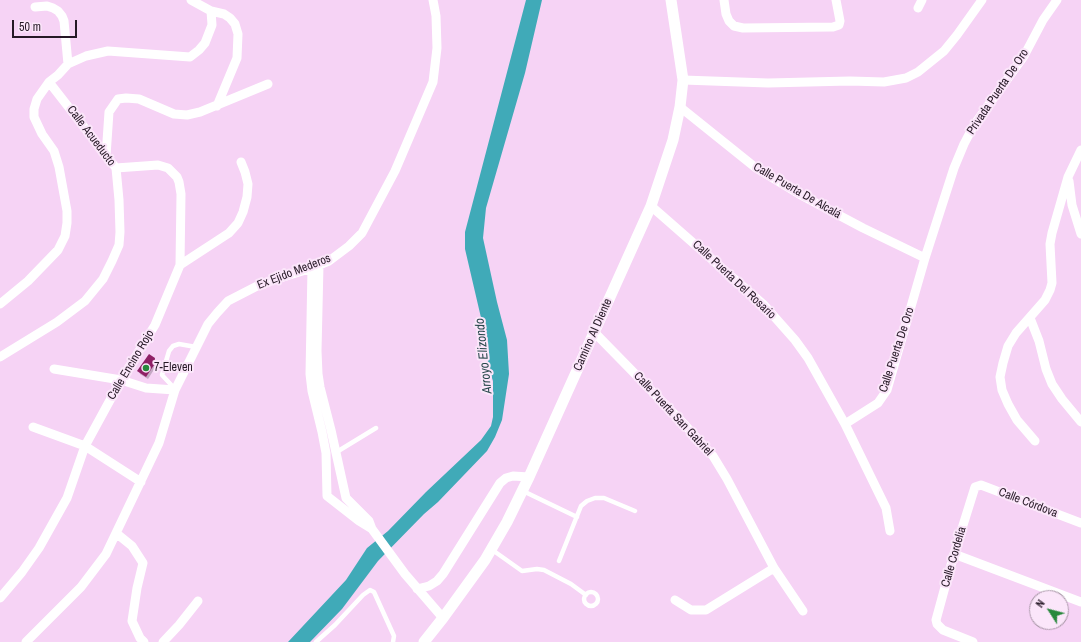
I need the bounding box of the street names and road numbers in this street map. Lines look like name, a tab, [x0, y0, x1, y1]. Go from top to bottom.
street label: Privada Puerta De Oro	[964, 46, 1032, 138]
street label: Calle Acueducto	[64, 103, 118, 169]
street label: Calle Puerta De Alcalá	[751, 160, 843, 222]
street label: Calle Puerta Del Rosario	[689, 238, 779, 322]
street label: Ex Ejido Mederos	[255, 251, 333, 293]
street label: Camino Al Diente	[571, 297, 615, 373]
street label: Calle Puerta De Oro	[876, 306, 918, 394]
street label: Calle Encino Rojo	[105, 328, 157, 402]
street label: Calle Puerta San Gabriel	[630, 369, 716, 459]
street label: Calle Córdova	[996, 485, 1060, 521]
street label: Calle Cordelia	[938, 525, 970, 589]

